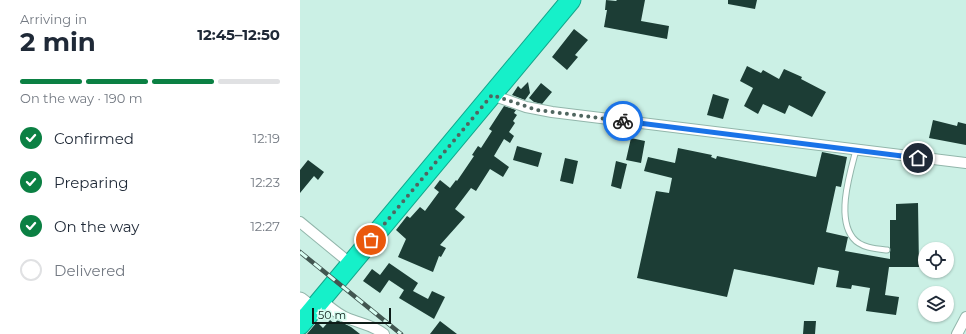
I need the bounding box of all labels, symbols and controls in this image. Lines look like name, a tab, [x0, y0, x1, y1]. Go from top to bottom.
text: Arriving in	[20, 11, 87, 27]
text: 12:45–12:50	[197, 25, 280, 44]
text: 2 min	[20, 26, 96, 58]
text: On the way · 190 m	[20, 90, 143, 106]
courier	[603, 101, 643, 141]
icon: bike	[612, 110, 634, 132]
icon: check	[20, 127, 42, 149]
text: Confirmed	[54, 129, 134, 148]
text: 12:19	[253, 130, 280, 146]
pin	[901, 141, 935, 175]
icon: home	[907, 147, 929, 169]
icon: check	[20, 171, 42, 193]
text: Preparing	[54, 173, 129, 192]
text: 12:23	[250, 174, 280, 190]
icon: check	[20, 215, 42, 237]
text: On the way	[54, 217, 139, 236]
text: 12:27	[250, 218, 280, 234]
pin	[354, 223, 388, 257]
icon: bag	[360, 229, 382, 251]
map controls	[918, 242, 954, 322]
button: locate	[918, 242, 954, 278]
text: Delivered	[54, 261, 126, 280]
button: layers	[918, 286, 954, 322]
scale bar	[312, 306, 391, 325]
text: 50 m	[318, 308, 346, 322]

